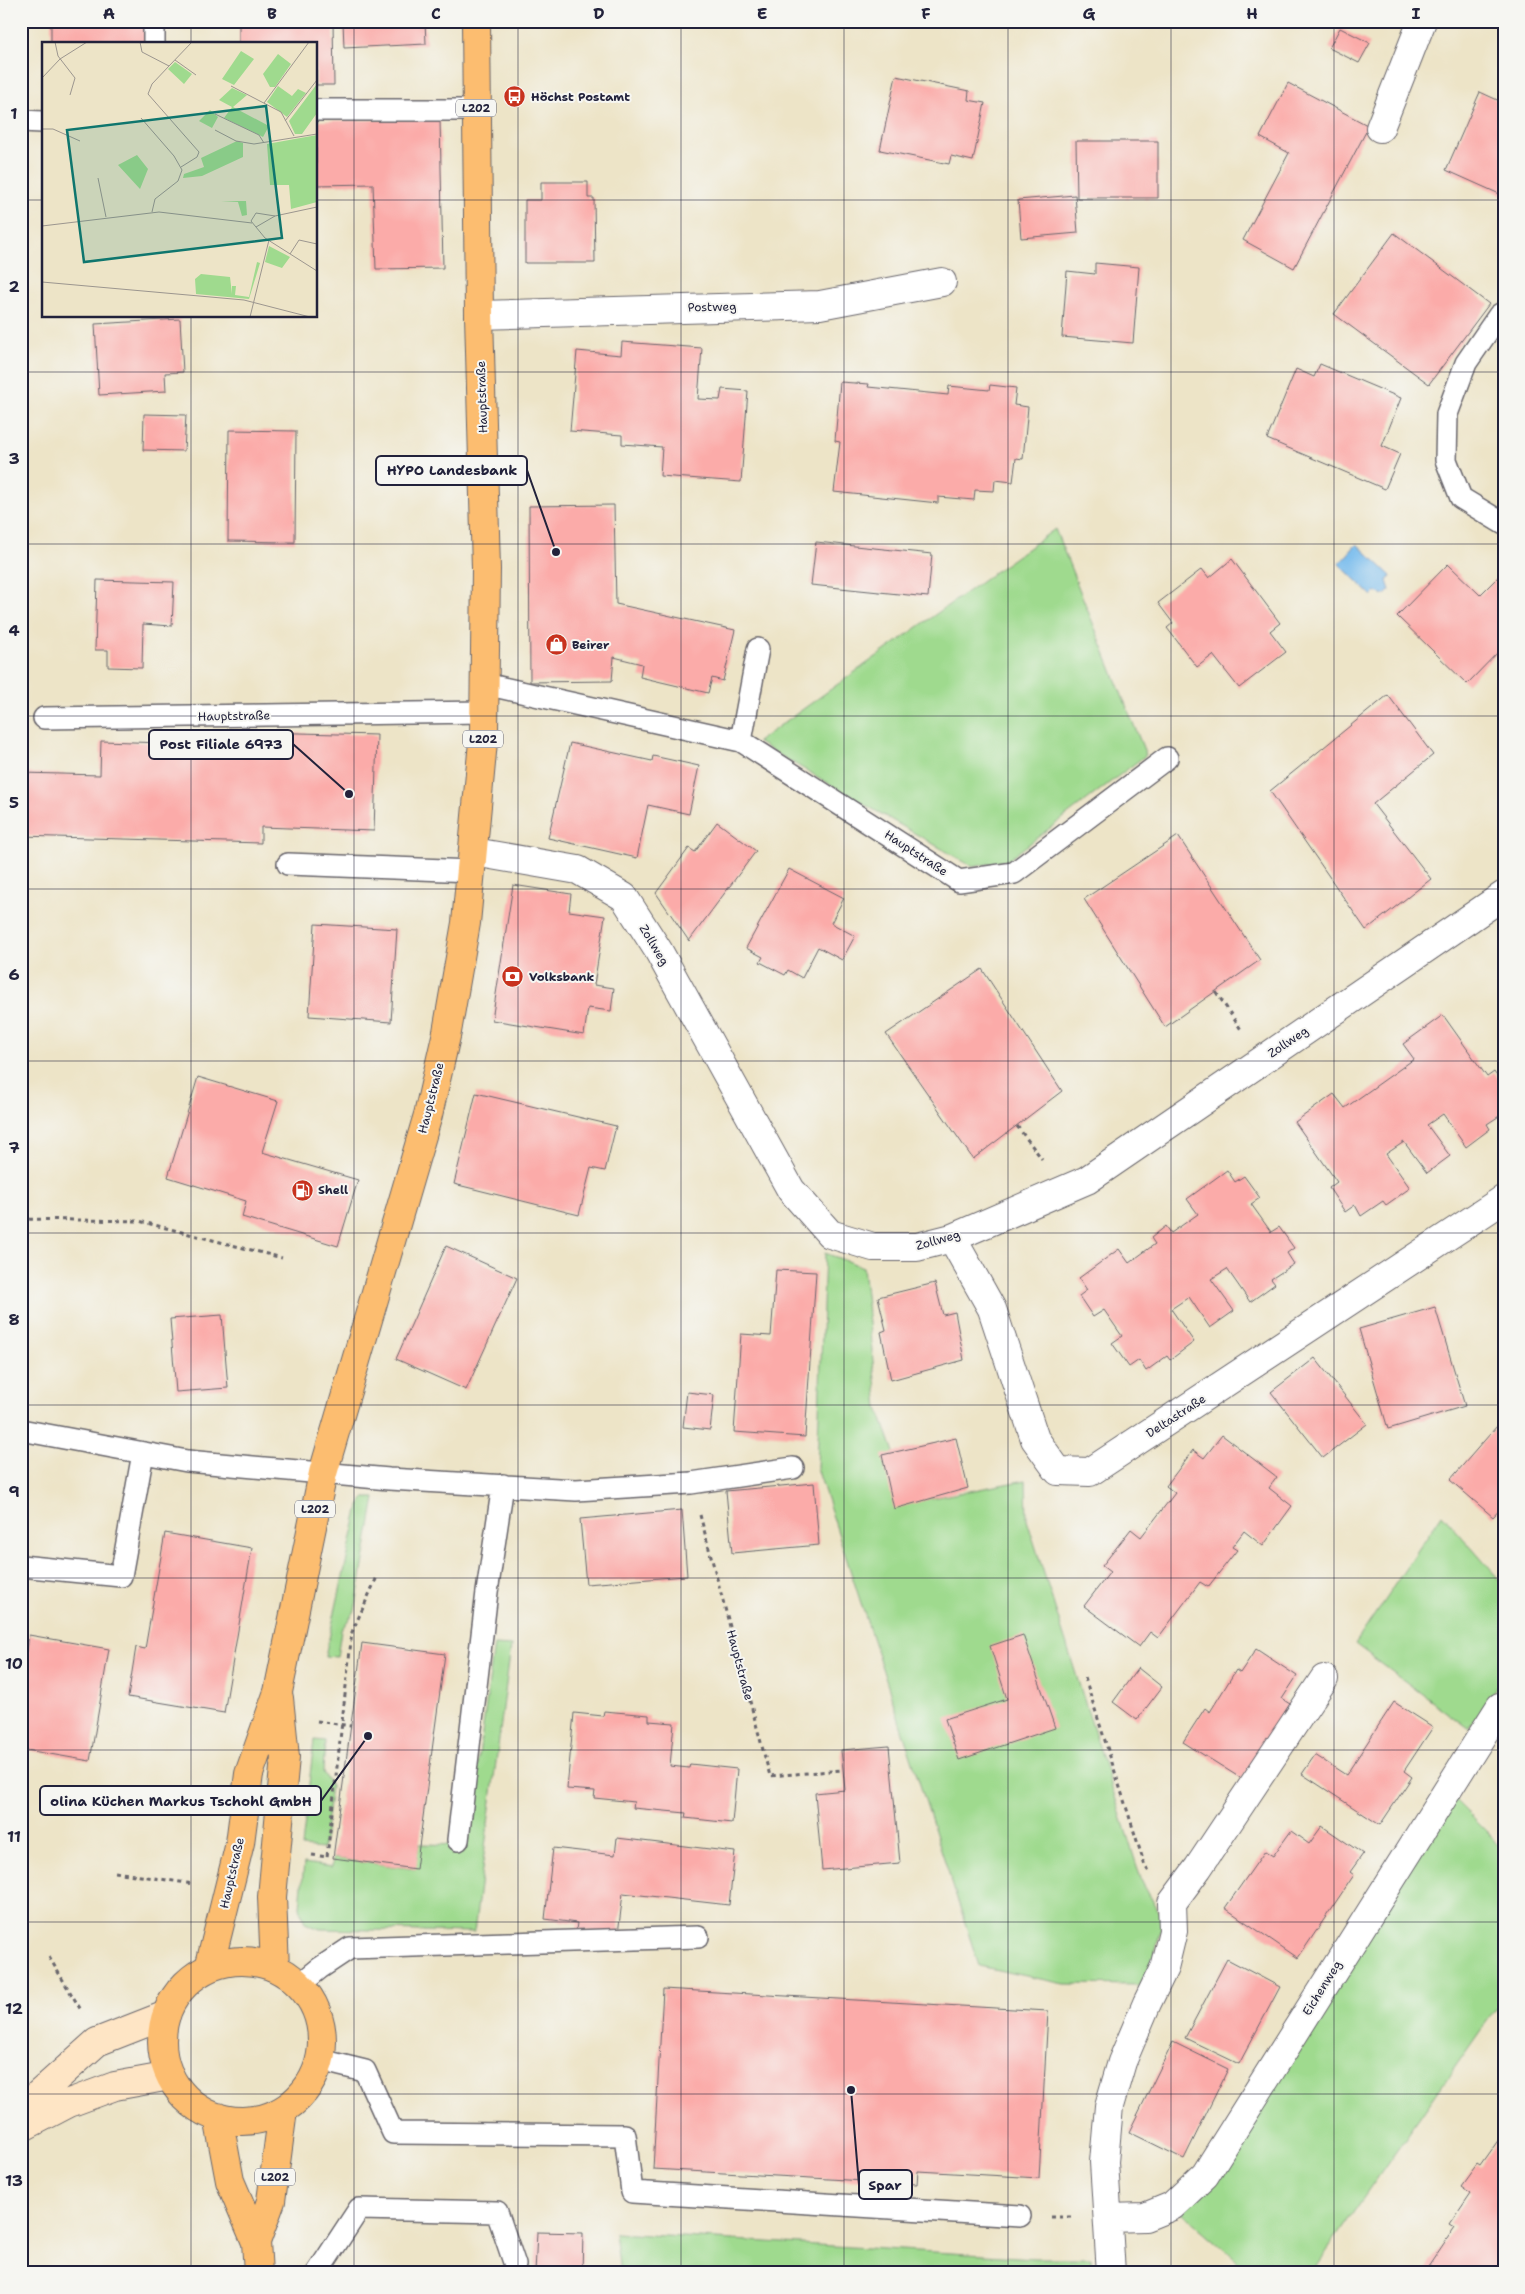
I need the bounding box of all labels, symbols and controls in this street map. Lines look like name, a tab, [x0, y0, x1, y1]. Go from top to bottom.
text: A	[103, 3, 115, 24]
text: B	[267, 3, 277, 24]
text: C	[431, 3, 441, 24]
text: D	[593, 3, 605, 24]
text: E	[757, 3, 767, 24]
text: F	[921, 3, 931, 24]
text: G	[1083, 3, 1096, 24]
text: H	[1246, 3, 1258, 24]
text: I	[1412, 3, 1421, 24]
inset map	[42, 42, 318, 318]
bus stop icon: Höchst Postamt	[503, 85, 527, 109]
place label: Höchst Postamt	[531, 89, 630, 105]
road number: L202	[456, 100, 496, 116]
text: 1	[10, 103, 18, 124]
text: 2	[8, 276, 20, 297]
street label: Postweg	[687, 299, 737, 315]
street label: Hauptstraße	[473, 360, 491, 434]
text: 3	[8, 448, 20, 469]
callout: HYPO Landesbank	[376, 456, 527, 485]
text: HYPO Landesbank	[387, 461, 517, 479]
text: 4	[8, 620, 20, 641]
shop icon: Beirer	[544, 633, 568, 657]
place label: Beirer	[572, 637, 610, 653]
street label: Hauptstraße	[198, 707, 271, 725]
callout: Post Filiale 6973	[149, 730, 293, 759]
road number: L202	[463, 731, 503, 748]
text: Post Filiale 6973	[159, 735, 283, 753]
text: 5	[9, 792, 19, 813]
street label: Hauptstraße	[881, 827, 951, 880]
street label: Zollweg	[635, 921, 673, 969]
text: 6	[8, 964, 20, 985]
bank icon: Volksbank	[501, 965, 525, 989]
place label: Volksbank	[529, 969, 594, 985]
street label: Zollweg	[1265, 1023, 1311, 1061]
street label: Hauptstraße	[414, 1061, 448, 1135]
text: 7	[8, 1137, 20, 1158]
fuel station icon: Shell	[290, 1178, 314, 1202]
place label: Shell	[318, 1182, 348, 1198]
street label: Zollweg	[914, 1226, 962, 1254]
text: 8	[8, 1309, 20, 1330]
street label: Deltastraße	[1143, 1391, 1209, 1441]
text: 9	[8, 1481, 20, 1502]
road number: L202	[295, 1500, 335, 1518]
street label: Hauptstraße	[723, 1628, 757, 1702]
text: 10	[5, 1653, 23, 1674]
callout: olina Küchen Markus Tschohl GmbH	[40, 1786, 321, 1815]
text: olina Küchen Markus Tschohl GmbH	[50, 1792, 312, 1810]
text: 11	[7, 1826, 21, 1847]
street label: Hauptstraße	[216, 1836, 248, 1910]
street label: Eichenweg	[1299, 1957, 1345, 2019]
text: 12	[5, 1998, 23, 2019]
road number: L202	[255, 2168, 295, 2186]
text: 13	[5, 2170, 23, 2191]
callout: Spar	[859, 2170, 912, 2199]
text: Spar	[868, 2176, 902, 2194]

